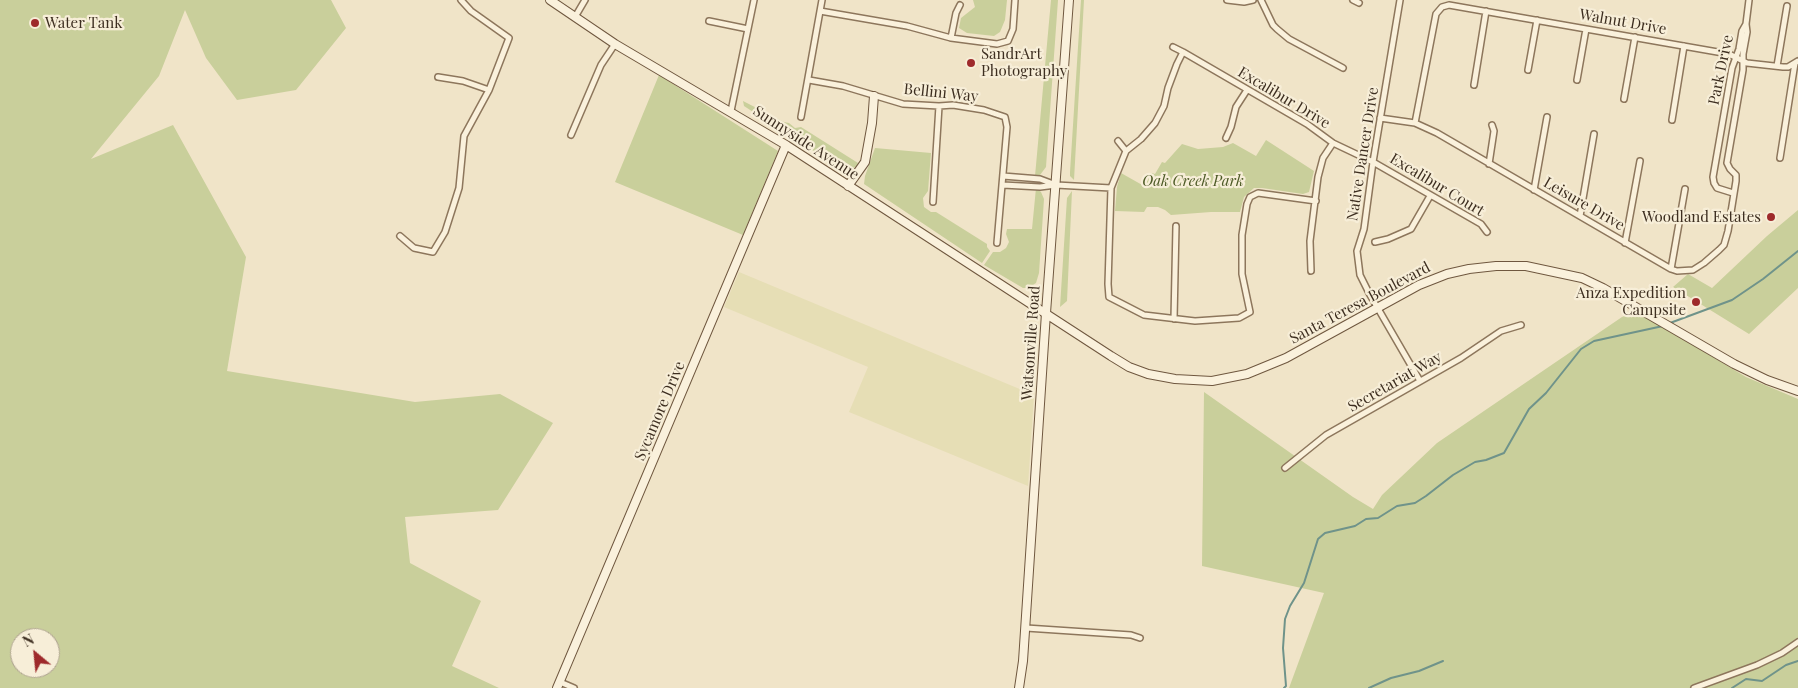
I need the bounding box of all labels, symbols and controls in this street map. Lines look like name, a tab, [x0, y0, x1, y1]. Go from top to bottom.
street label: Walnut Drive	[1578, 5, 1668, 39]
place label: Water Tank	[45, 14, 122, 32]
marker: Water Tank	[29, 17, 41, 29]
street label: Park Drive	[1705, 33, 1737, 107]
place label: SandrArt Photography	[981, 45, 1067, 80]
marker: SandrArt Photography	[965, 57, 977, 69]
street label: Excalibur Drive	[1235, 63, 1333, 133]
street label: Bellini Way	[903, 80, 979, 106]
street label: Native Dancer Drive	[1344, 86, 1382, 222]
street label: Sunnyside Avenue	[750, 102, 862, 184]
street label: Excalibur Court	[1387, 150, 1487, 220]
park label: Oak Creek Park	[1142, 172, 1244, 190]
street label: Leisure Drive	[1540, 174, 1628, 234]
place label: Woodland Estates	[1642, 208, 1761, 226]
marker: Woodland Estates	[1765, 211, 1777, 223]
street label: Santa Teresa Boulevard	[1286, 258, 1434, 348]
place label: Anza Expedition Campsite	[1576, 284, 1686, 319]
street label: Watsonville Road	[1018, 285, 1044, 401]
marker: Anza Expedition Campsite	[1690, 296, 1702, 308]
street label: Secretariat Way	[1345, 348, 1445, 416]
street label: Sycamore Drive	[631, 359, 689, 463]
north arrow	[10, 628, 60, 678]
text: N	[19, 629, 37, 651]

